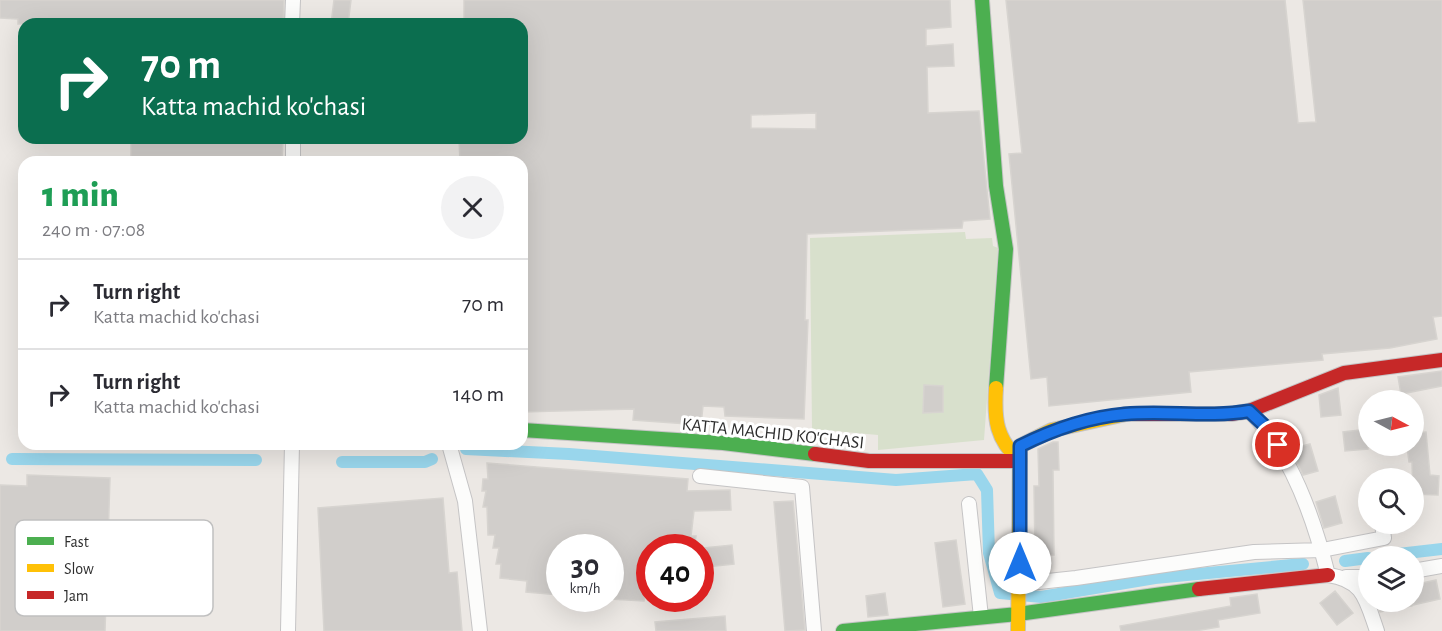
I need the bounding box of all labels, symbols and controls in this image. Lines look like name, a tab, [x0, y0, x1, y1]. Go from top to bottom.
icon: right	[42, 42, 120, 120]
text: 70 m	[141, 44, 221, 86]
text: Katta machid ko'chasi	[141, 93, 366, 120]
button: close	[441, 176, 504, 239]
text: 1 min	[42, 177, 119, 213]
text: 240 m · 07:08	[42, 220, 145, 240]
text: Turn right	[93, 281, 180, 303]
icon: right	[42, 288, 75, 321]
text: 70 m	[462, 293, 504, 315]
text: Katta machid ko'chasi	[93, 307, 260, 327]
text: Turn right	[93, 371, 180, 393]
icon: right	[42, 378, 75, 411]
text: 140 m	[453, 383, 504, 405]
north arrow	[1358, 390, 1424, 456]
map controls	[1358, 390, 1424, 612]
text: Katta machid ko'chasi	[93, 397, 260, 417]
street label: KATTA MACHID KO'CHASI	[681, 415, 865, 453]
pin	[1252, 419, 1303, 470]
icon: arrive	[1261, 428, 1294, 461]
button: search	[1358, 468, 1424, 534]
legend	[15, 520, 213, 616]
position arrow	[988, 531, 1052, 595]
text: Fast	[64, 534, 89, 550]
speed limit sign: 40	[636, 534, 714, 612]
button: layers	[1358, 546, 1424, 612]
text: 30	[571, 551, 599, 581]
text: Slow	[64, 561, 94, 577]
text: km/h	[570, 581, 600, 596]
text: Jam	[64, 588, 89, 604]

